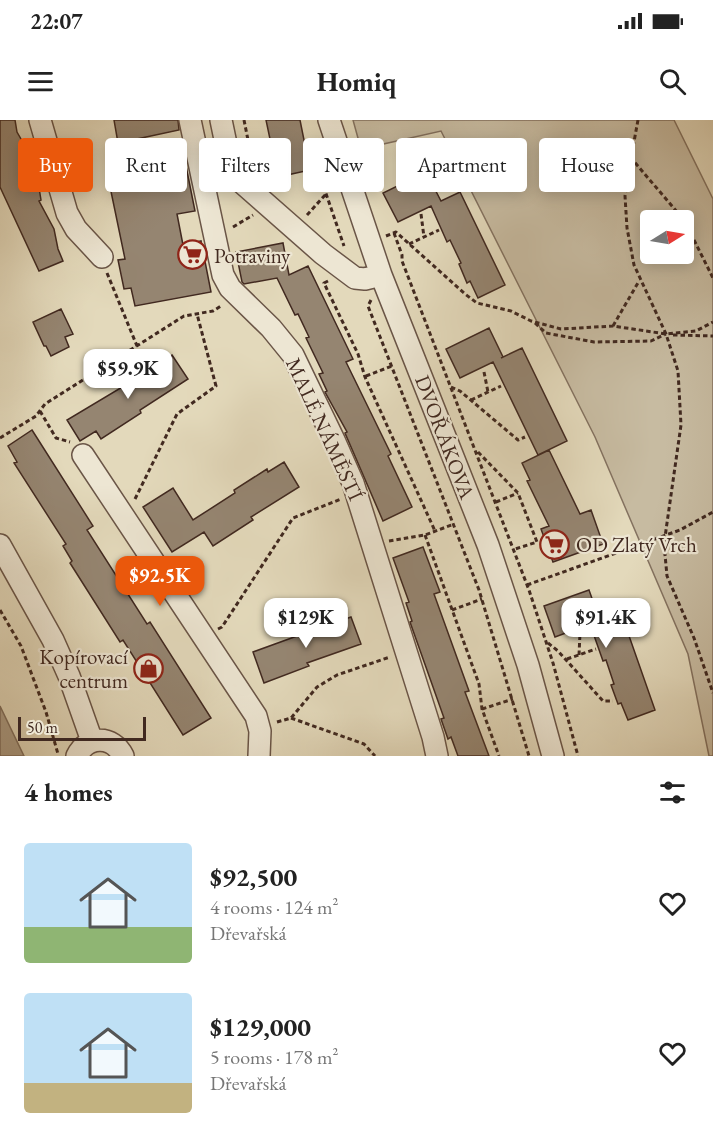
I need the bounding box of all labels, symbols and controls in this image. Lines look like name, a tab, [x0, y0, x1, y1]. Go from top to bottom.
text: 22:07	[30, 7, 83, 36]
text: Homiq	[317, 64, 396, 99]
icon: menu	[24, 65, 57, 98]
icon: search	[656, 65, 689, 98]
chip: Buy	[18, 138, 93, 192]
chip: Rent	[105, 138, 187, 192]
chip: Filters	[199, 138, 291, 192]
chip: New	[303, 138, 384, 192]
chip: Apartment	[396, 138, 527, 192]
chip: House	[539, 138, 635, 192]
north arrow	[640, 210, 694, 264]
map controls	[640, 210, 694, 264]
supermarket icon: Potraviny	[177, 239, 209, 271]
place label: Potraviny	[214, 242, 291, 269]
pin: $59.9K	[79, 349, 177, 400]
street label: MALÉ NÁMĚSTÍ	[280, 353, 370, 505]
text: $59.9K	[97, 355, 159, 381]
street label: DVOŘÁKOVA	[409, 371, 481, 503]
supermarket icon: OD Zlatý Vrch	[539, 528, 571, 560]
place label: OD Zlatý Vrch	[576, 531, 697, 558]
pin: $92.5K	[111, 556, 209, 607]
text: $92.5K	[129, 562, 191, 588]
pin: $129K	[264, 598, 348, 649]
pin: $91.4K	[557, 598, 655, 649]
text: $129K	[278, 604, 334, 630]
text: $91.4K	[575, 604, 637, 630]
place label: Kopírovací centrum	[39, 643, 129, 694]
shop icon: Kopírovací centrum	[133, 652, 165, 684]
scale bar	[18, 714, 146, 742]
text: 50 m	[27, 717, 58, 738]
text: 4 homes	[24, 775, 113, 809]
icon: filters	[656, 776, 689, 809]
text: $92,500	[210, 860, 297, 894]
icon: home	[72, 867, 144, 939]
icon: heart	[656, 887, 689, 920]
text: 4 rooms · 124 m²	[210, 894, 338, 920]
text: Dřevařská	[210, 920, 287, 946]
text: $129,000	[210, 1010, 311, 1044]
icon: home	[72, 1017, 144, 1089]
icon: heart	[656, 1037, 689, 1070]
text: 5 rooms · 178 m²	[210, 1044, 338, 1070]
text: Dřevařská	[210, 1070, 287, 1096]

